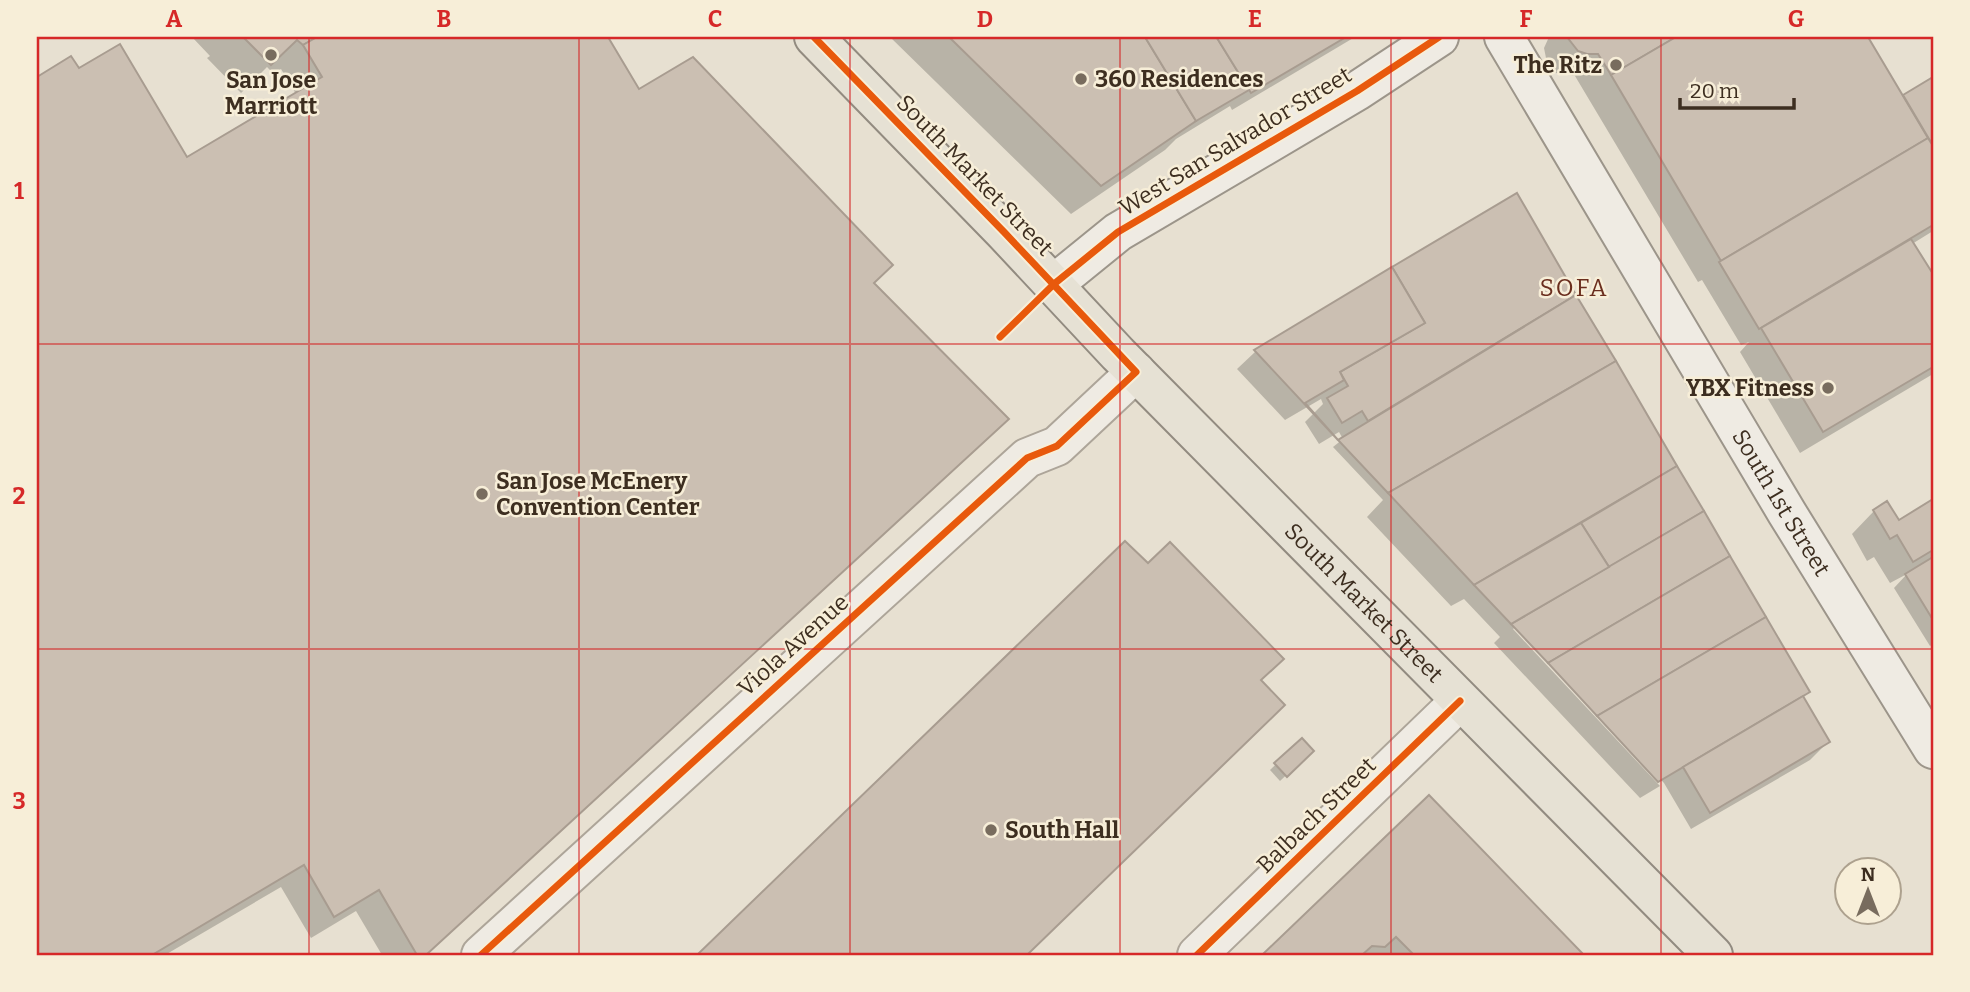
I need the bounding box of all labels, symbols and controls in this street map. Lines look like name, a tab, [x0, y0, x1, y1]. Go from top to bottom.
text: A	[166, 5, 183, 33]
text: B	[437, 5, 451, 33]
text: C	[708, 5, 722, 33]
text: D	[977, 5, 993, 33]
text: E	[1248, 5, 1262, 33]
text: F	[1520, 5, 1533, 33]
text: G	[1788, 5, 1805, 33]
marker: San Jose Marriott	[263, 47, 279, 63]
place label: The Ritz	[1514, 51, 1602, 79]
marker: The Ritz	[1608, 57, 1624, 73]
street label: West San Salvador Street	[1114, 60, 1356, 222]
place label: 360 Residences	[1095, 65, 1264, 93]
place label: San Jose Marriott	[225, 66, 317, 120]
scale bar	[1680, 66, 1793, 110]
marker: 360 Residences	[1073, 71, 1089, 87]
text: 20 m	[1690, 78, 1739, 104]
street label: South Market Street	[891, 89, 1059, 261]
text: 1	[14, 177, 24, 205]
district label: SOFA	[1539, 274, 1609, 302]
place label: YBX Fitness	[1686, 374, 1814, 402]
marker: YBX Fitness	[1820, 380, 1836, 396]
street label: South 1st Street	[1726, 424, 1836, 581]
place label: San Jose McEnery Convention Center	[496, 467, 700, 521]
text: 2	[13, 482, 26, 510]
marker: San Jose McEnery Convention Center	[474, 486, 490, 502]
street label: South Market Street	[1279, 517, 1449, 688]
street label: Viola Avenue	[732, 588, 854, 702]
street label: Balbach Street	[1251, 751, 1381, 879]
text: 3	[12, 787, 26, 815]
place label: South Hall	[1005, 816, 1119, 844]
marker: South Hall	[983, 822, 999, 838]
north arrow	[1834, 856, 1904, 926]
text: N	[1861, 863, 1876, 886]

